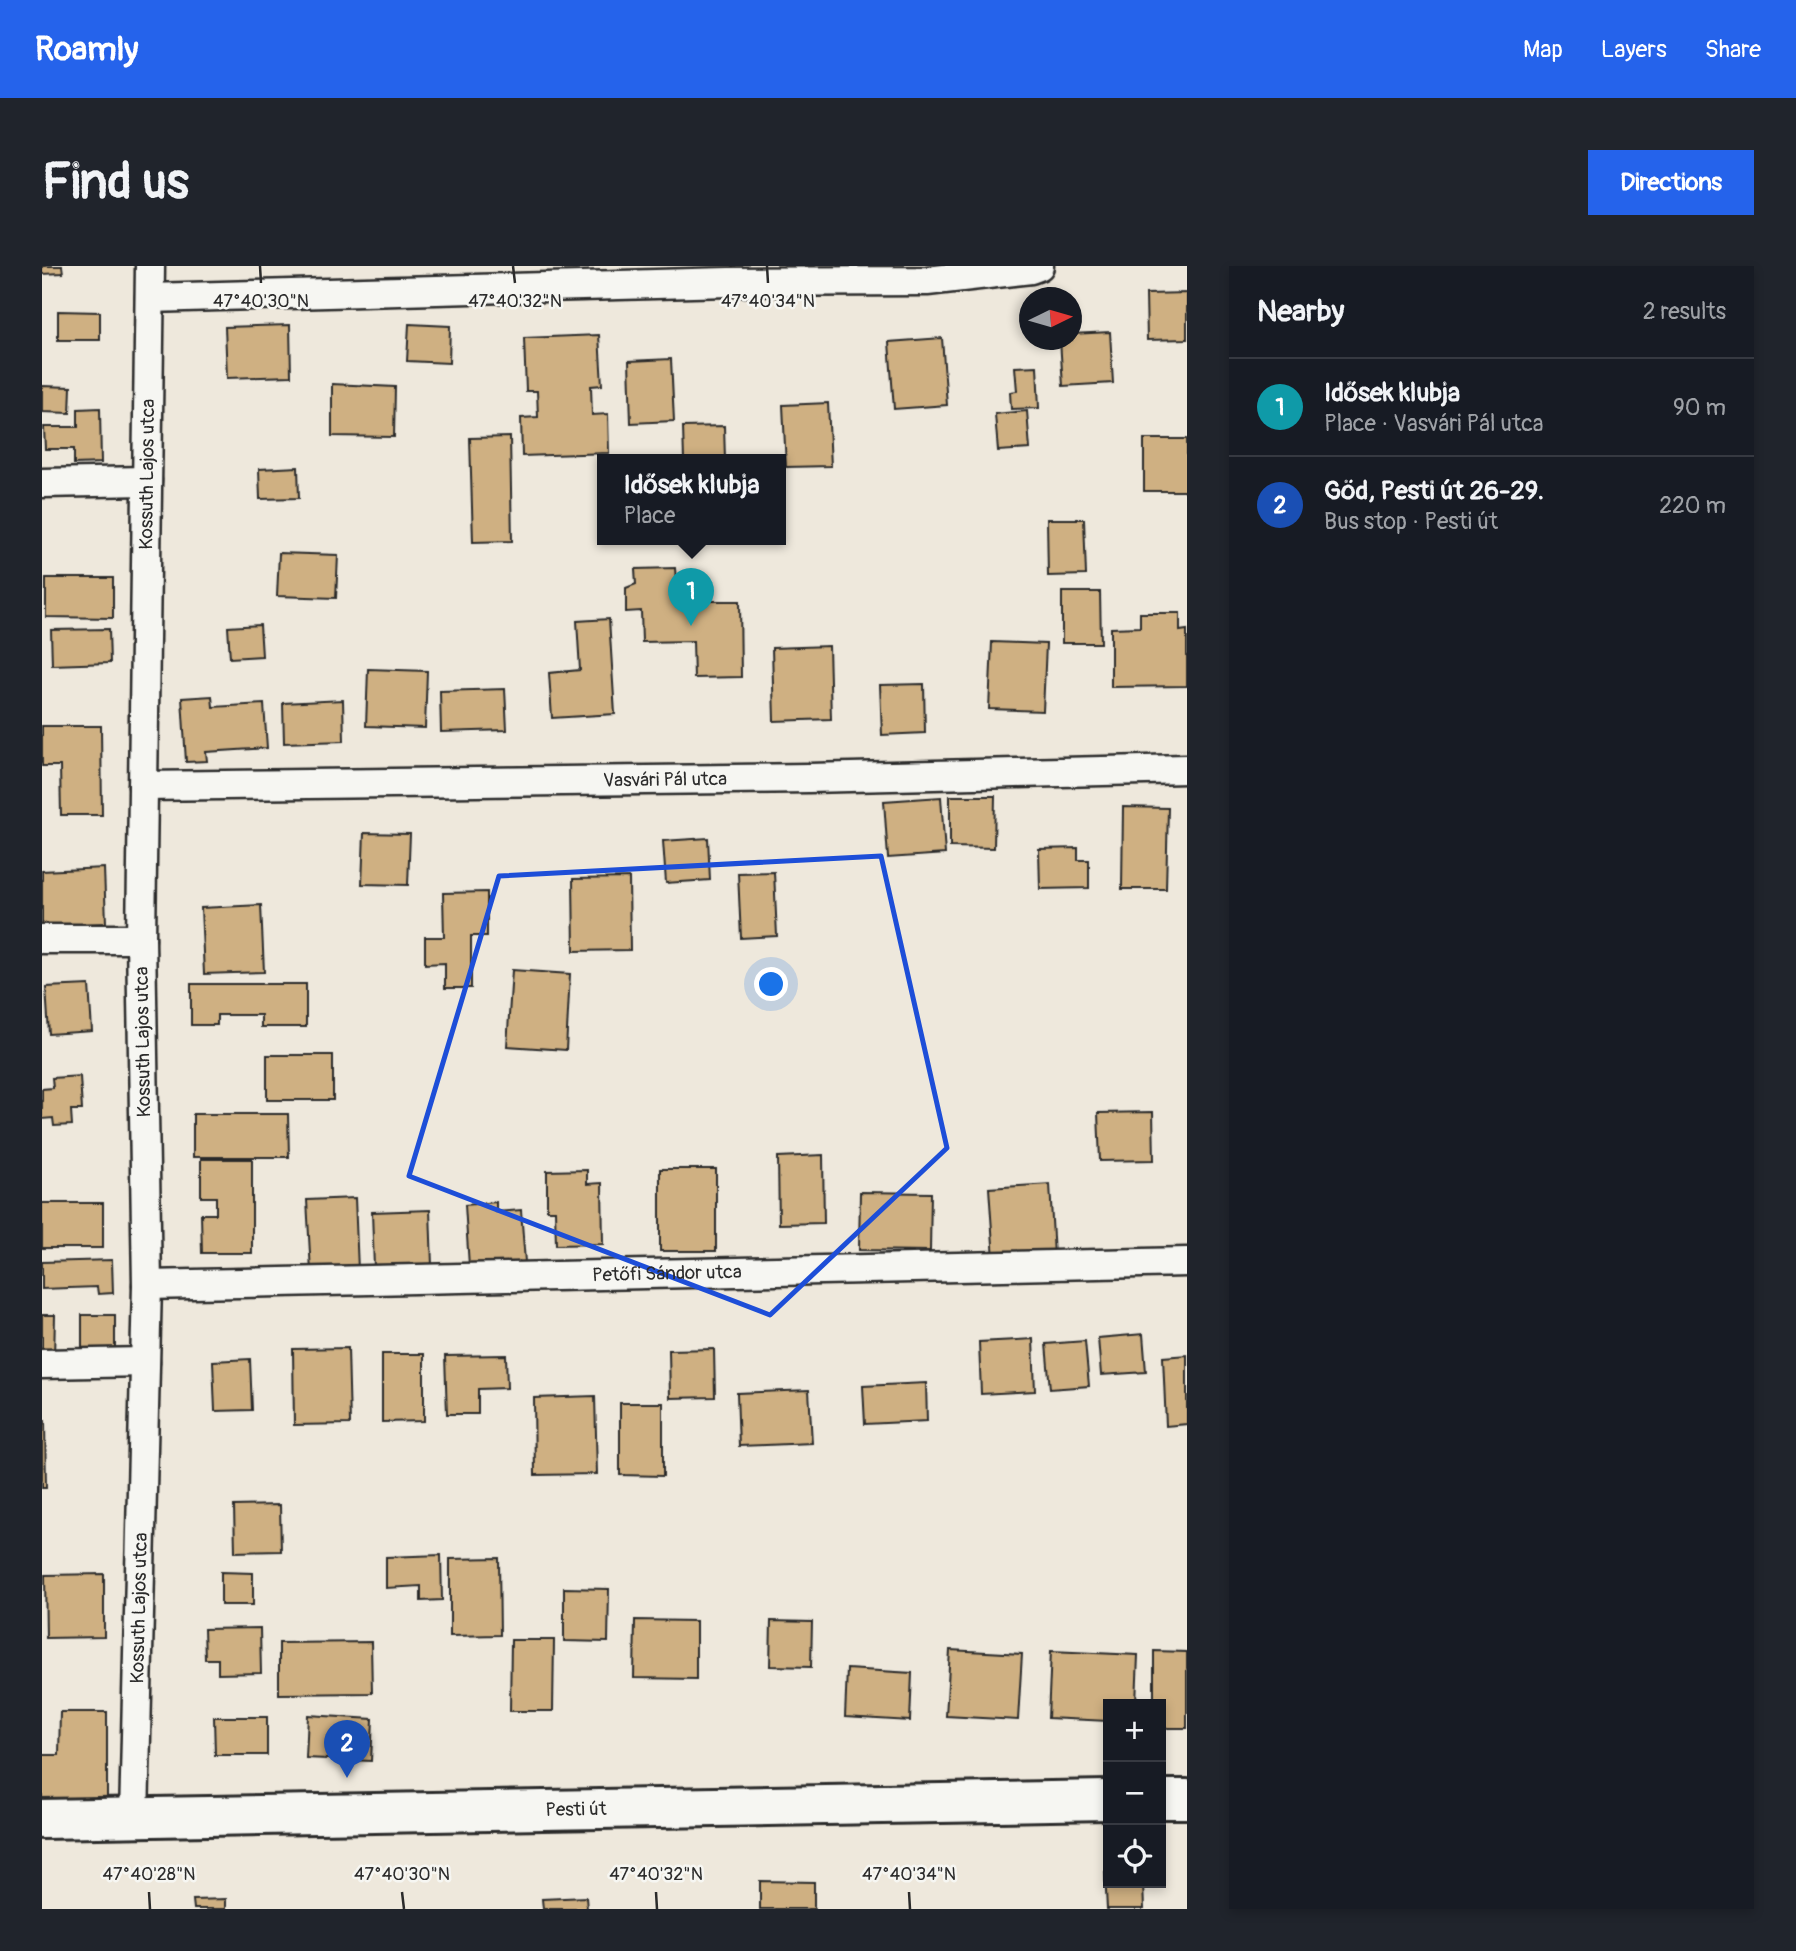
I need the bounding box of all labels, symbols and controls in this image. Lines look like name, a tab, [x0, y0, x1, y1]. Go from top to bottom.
text: Roamly	[35, 29, 138, 70]
text: Map	[1523, 35, 1563, 64]
text: Layers	[1601, 35, 1667, 64]
text: Share	[1705, 35, 1761, 64]
button: Directions	[1588, 150, 1754, 215]
text: Find us	[42, 152, 189, 213]
north arrow	[1019, 287, 1082, 350]
text: 47°40'30"N	[213, 290, 309, 313]
text: 47°40'32"N	[468, 290, 562, 313]
text: 47°40'34"N	[721, 290, 815, 313]
text: Nearby	[1257, 293, 1344, 330]
text: 2 results	[1643, 297, 1726, 326]
text: Idősek klubja	[1324, 377, 1460, 409]
text: 1	[1276, 393, 1285, 422]
text: 90 m	[1673, 393, 1726, 422]
street label: Kossuth Lajos utca	[134, 398, 160, 550]
text: Place · Vasvári Pál utca	[1324, 409, 1544, 438]
popup	[597, 454, 786, 545]
text: Idősek klubja	[623, 469, 760, 501]
text: Göd, Pesti út 26-29.	[1324, 475, 1544, 507]
text: 2	[1274, 491, 1286, 520]
text: 220 m	[1659, 491, 1726, 520]
text: Place	[623, 501, 675, 530]
text: Bus stop · Pesti út	[1324, 507, 1498, 536]
pin: 1	[668, 568, 714, 626]
street label: Vasvári Pál utca	[603, 767, 727, 792]
street label: Kossuth Lajos utca	[130, 966, 156, 1118]
your location	[754, 967, 788, 1001]
street label: Petőfi Sándor utca	[592, 1260, 742, 1287]
street label: Kossuth Lajos utca	[125, 1532, 153, 1684]
map controls	[1103, 1699, 1166, 1888]
button: +	[1103, 1699, 1166, 1762]
pin: 2	[324, 1720, 370, 1778]
button: −	[1103, 1762, 1166, 1825]
street label: Pesti út	[545, 1797, 607, 1822]
button: locate	[1103, 1825, 1166, 1888]
text: 47°40'28"N	[103, 1863, 195, 1886]
text: 47°40'30"N	[354, 1863, 450, 1886]
text: 47°40'32"N	[609, 1863, 703, 1886]
text: 47°40'34"N	[862, 1863, 956, 1886]

